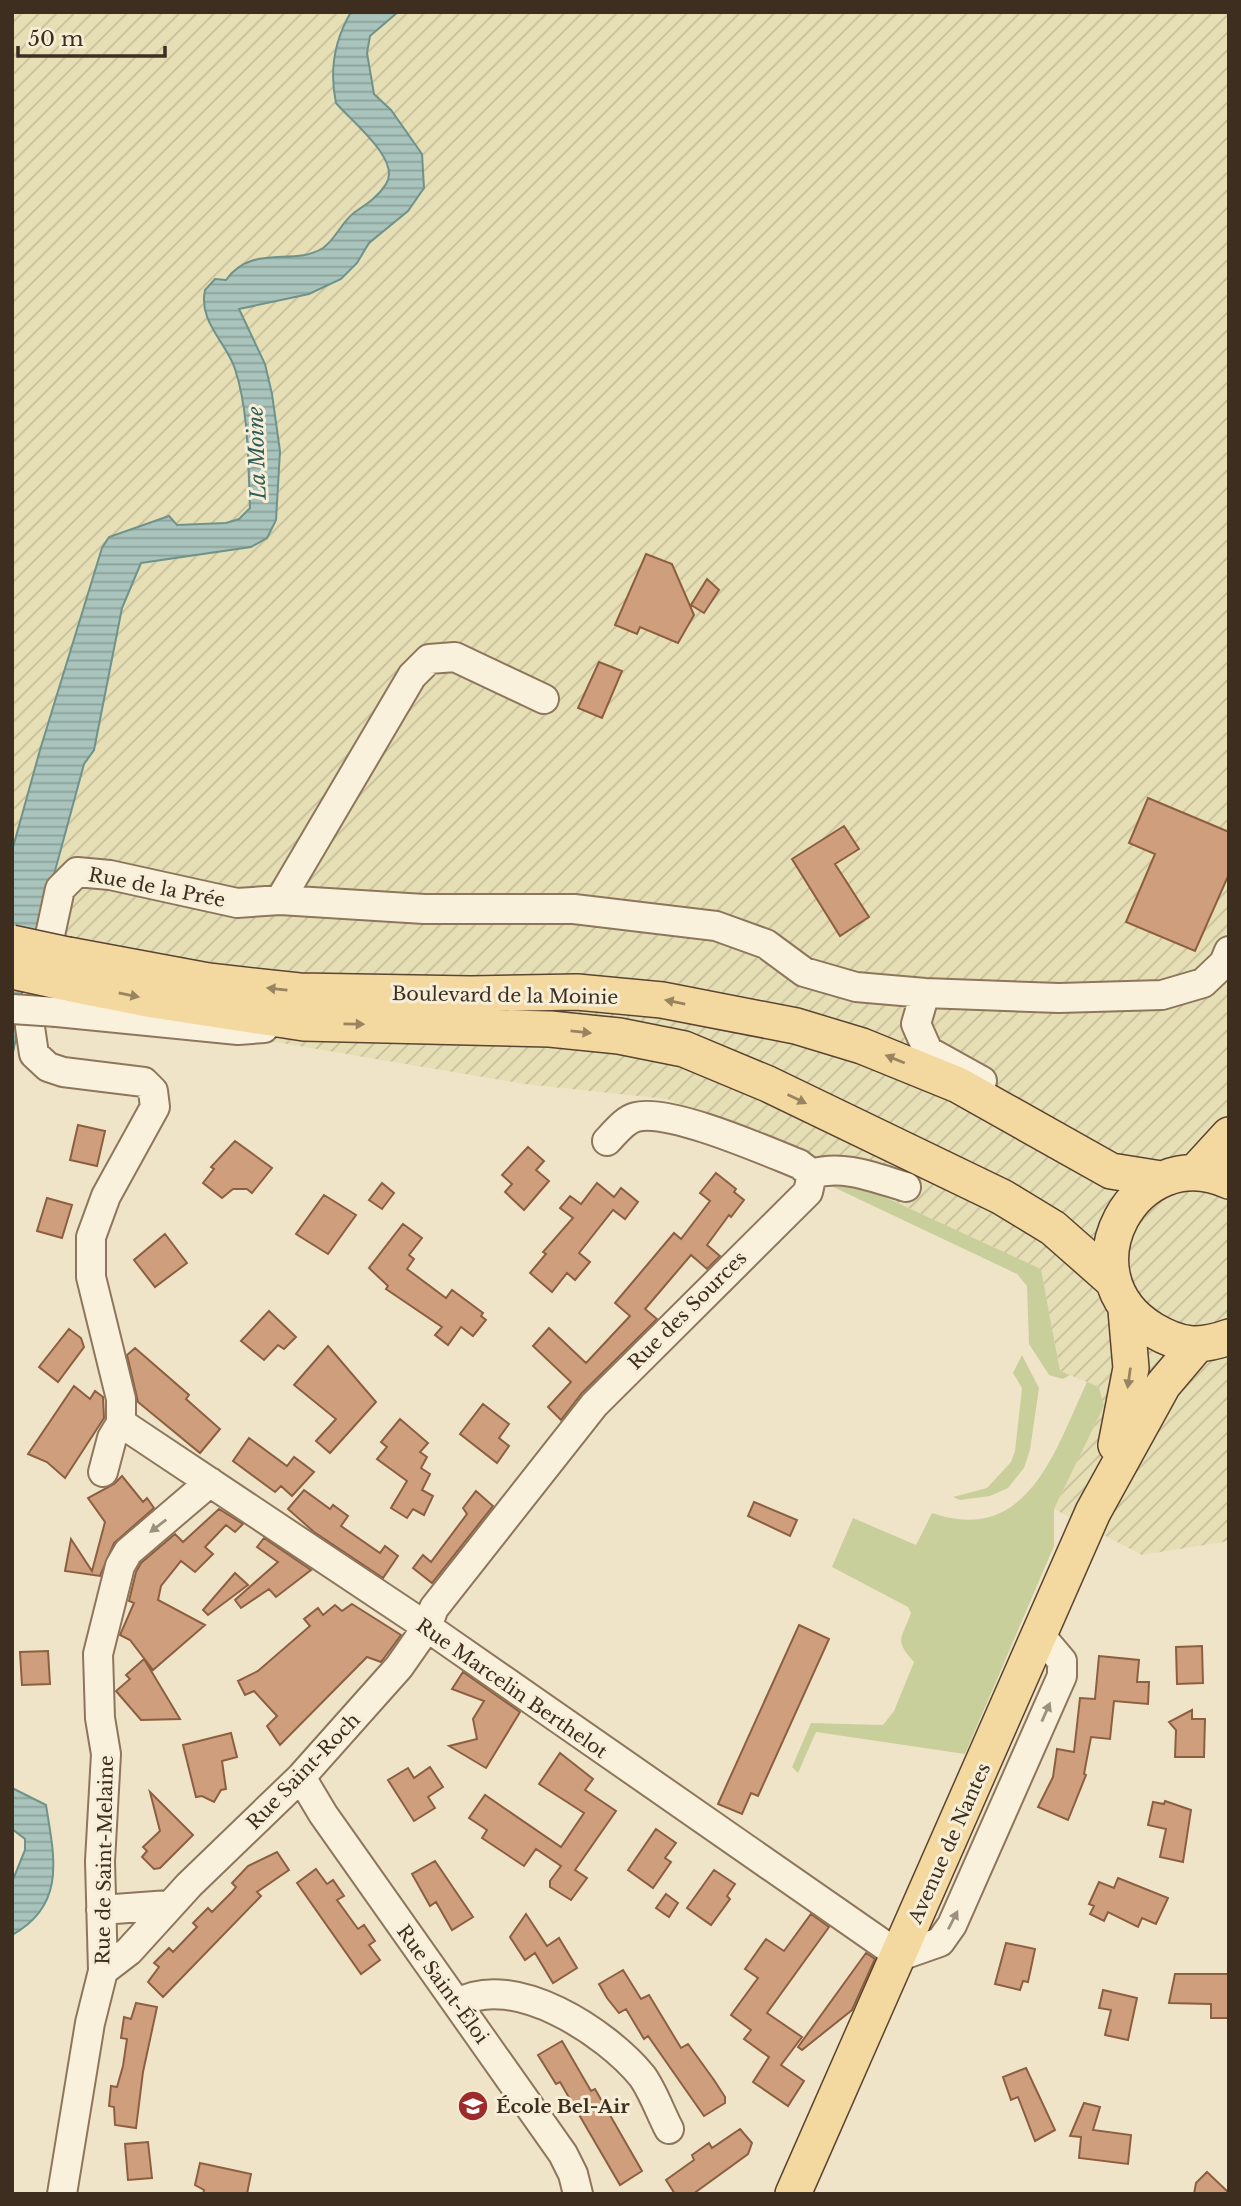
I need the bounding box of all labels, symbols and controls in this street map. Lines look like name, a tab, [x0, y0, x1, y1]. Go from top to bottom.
scale bar	[18, 14, 164, 58]
text: 50 m	[28, 26, 84, 52]
water label: La Moine	[242, 405, 272, 501]
street label: Rue de la Prée	[87, 863, 227, 912]
street label: Boulevard de la Moinie	[392, 982, 618, 1009]
one-way arrow	[266, 983, 288, 994]
one-way arrow	[118, 990, 140, 1001]
one-way arrow	[664, 997, 686, 1008]
one-way arrow	[343, 1018, 365, 1030]
one-way arrow	[570, 1027, 592, 1038]
one-way arrow	[884, 1054, 905, 1065]
one-way arrow	[787, 1093, 807, 1104]
street label: Rue des Sources	[623, 1246, 751, 1374]
one-way arrow	[1123, 1367, 1134, 1389]
one-way arrow	[150, 1519, 168, 1534]
street label: Rue Marcelin Berthelot	[412, 1614, 612, 1764]
one-way arrow	[1041, 1702, 1052, 1723]
street label: Rue Saint-Roch	[242, 1708, 365, 1834]
street label: Rue de Saint-Melaine	[91, 1755, 118, 1965]
street label: Avenue de Nantes	[903, 1759, 995, 1928]
one-way arrow	[948, 1910, 959, 1930]
street label: Rue Saint-Éloi	[392, 1920, 494, 2049]
school or university icon: École Bel-Air	[456, 2089, 490, 2123]
place label: École Bel-Air	[496, 2095, 630, 2118]

